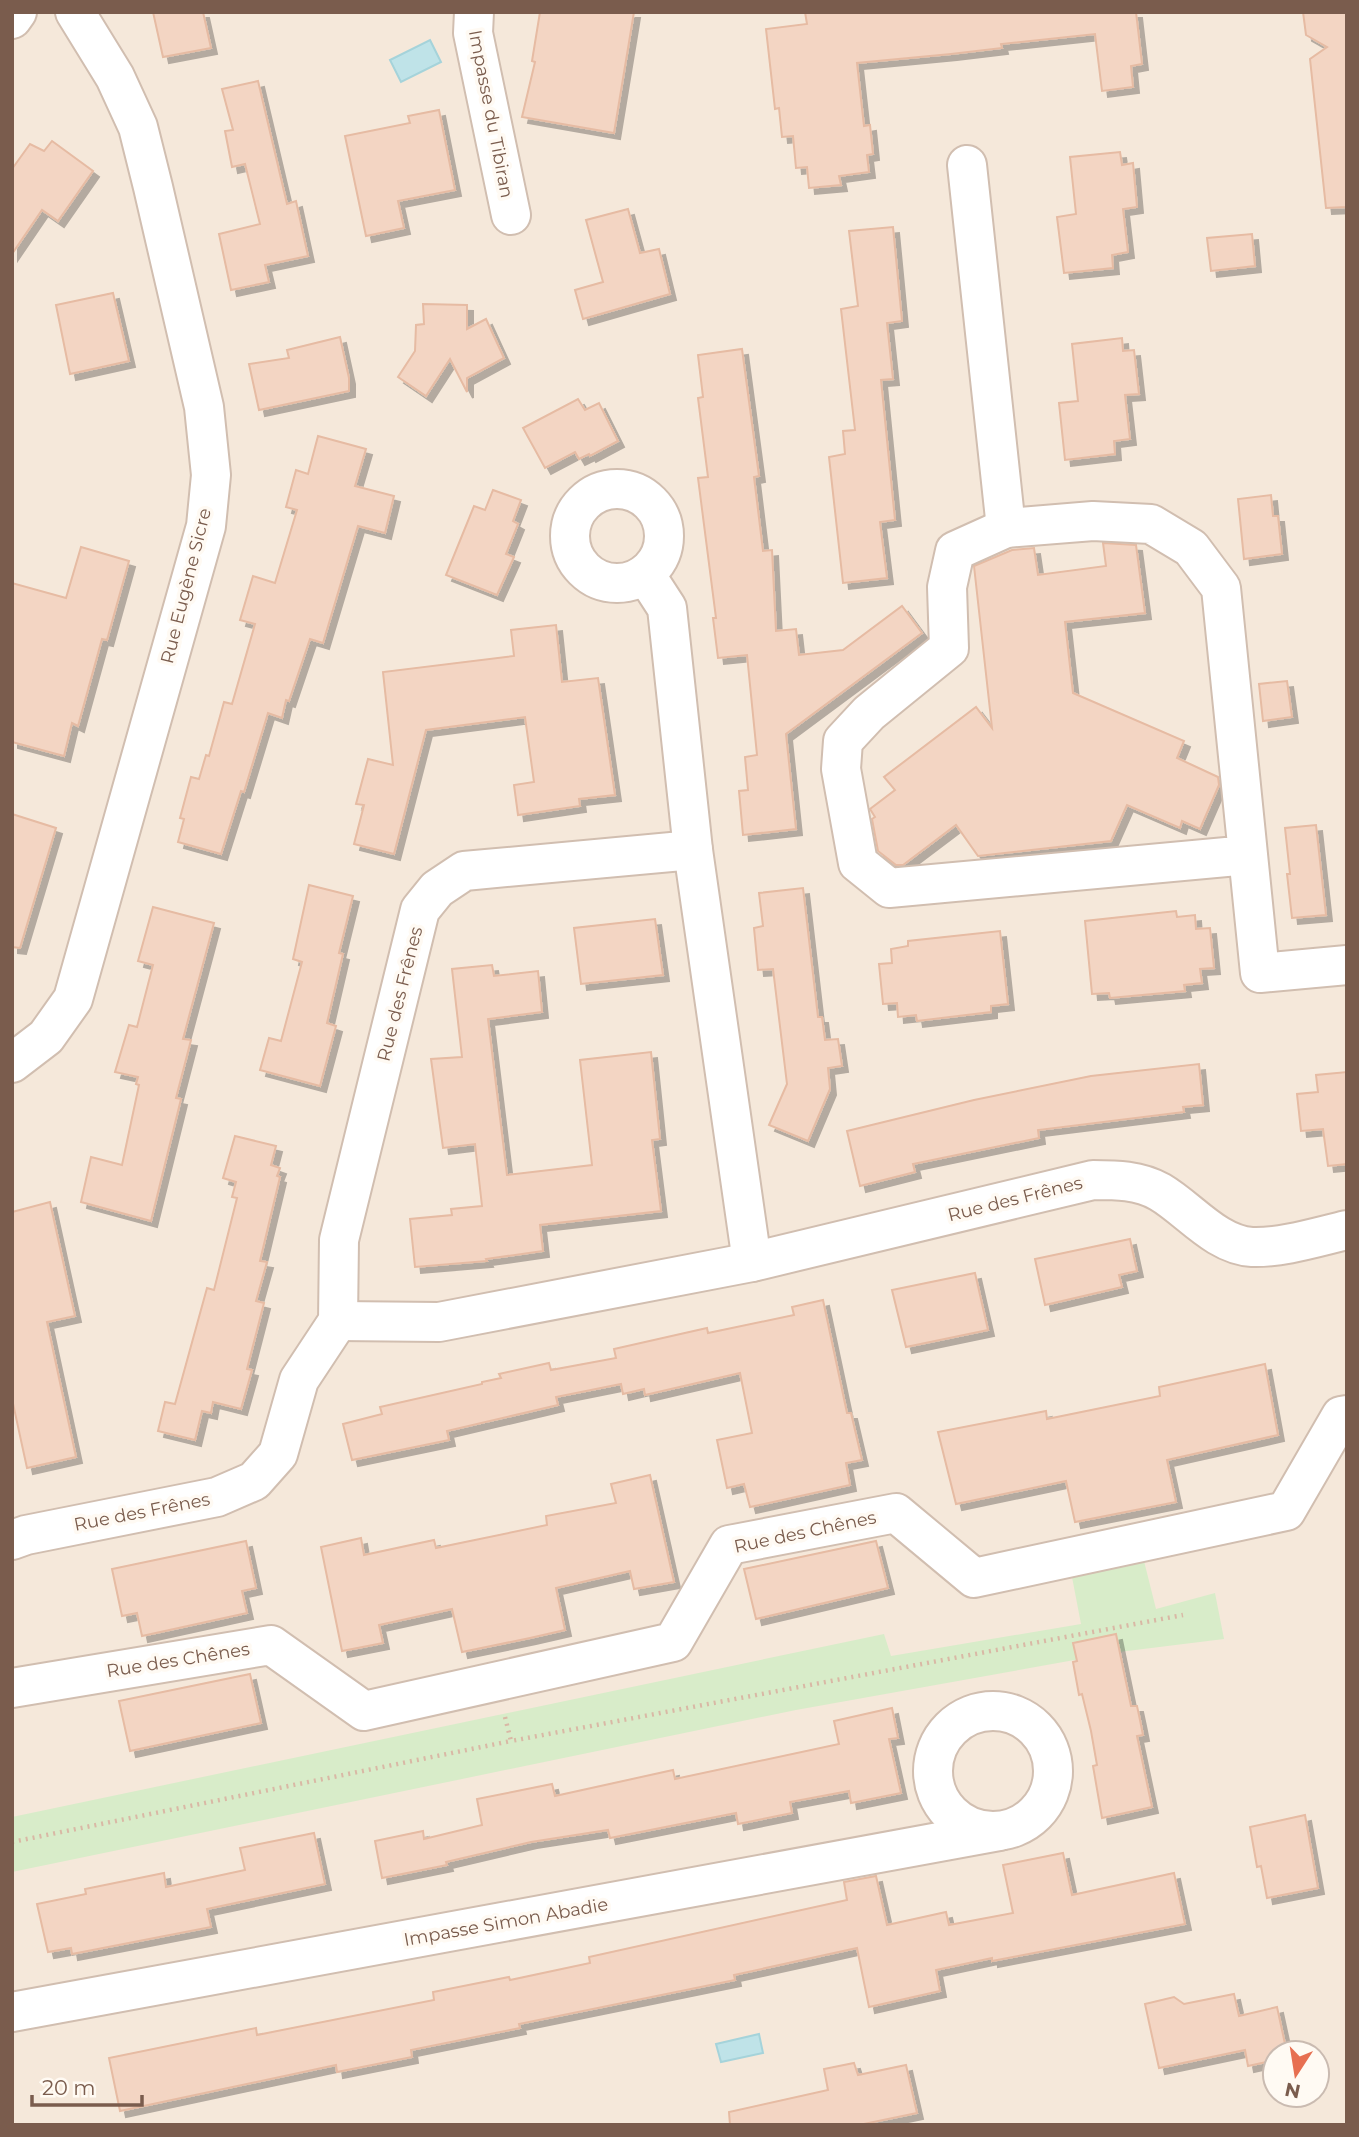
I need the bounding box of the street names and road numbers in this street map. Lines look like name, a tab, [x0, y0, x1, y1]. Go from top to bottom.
street label: Impasse du Tibiran	[464, 28, 518, 200]
street label: Rue Eugène Sicre	[156, 506, 216, 666]
street label: Rue des Frênes	[373, 924, 427, 1064]
street label: Rue des Frênes	[945, 1172, 1085, 1226]
street label: Rue des Frênes	[72, 1488, 212, 1536]
street label: Rue des Chênes	[732, 1506, 878, 1558]
street label: Rue des Chênes	[105, 1638, 251, 1682]
street label: Impasse Simon Abadie	[402, 1893, 610, 1951]

